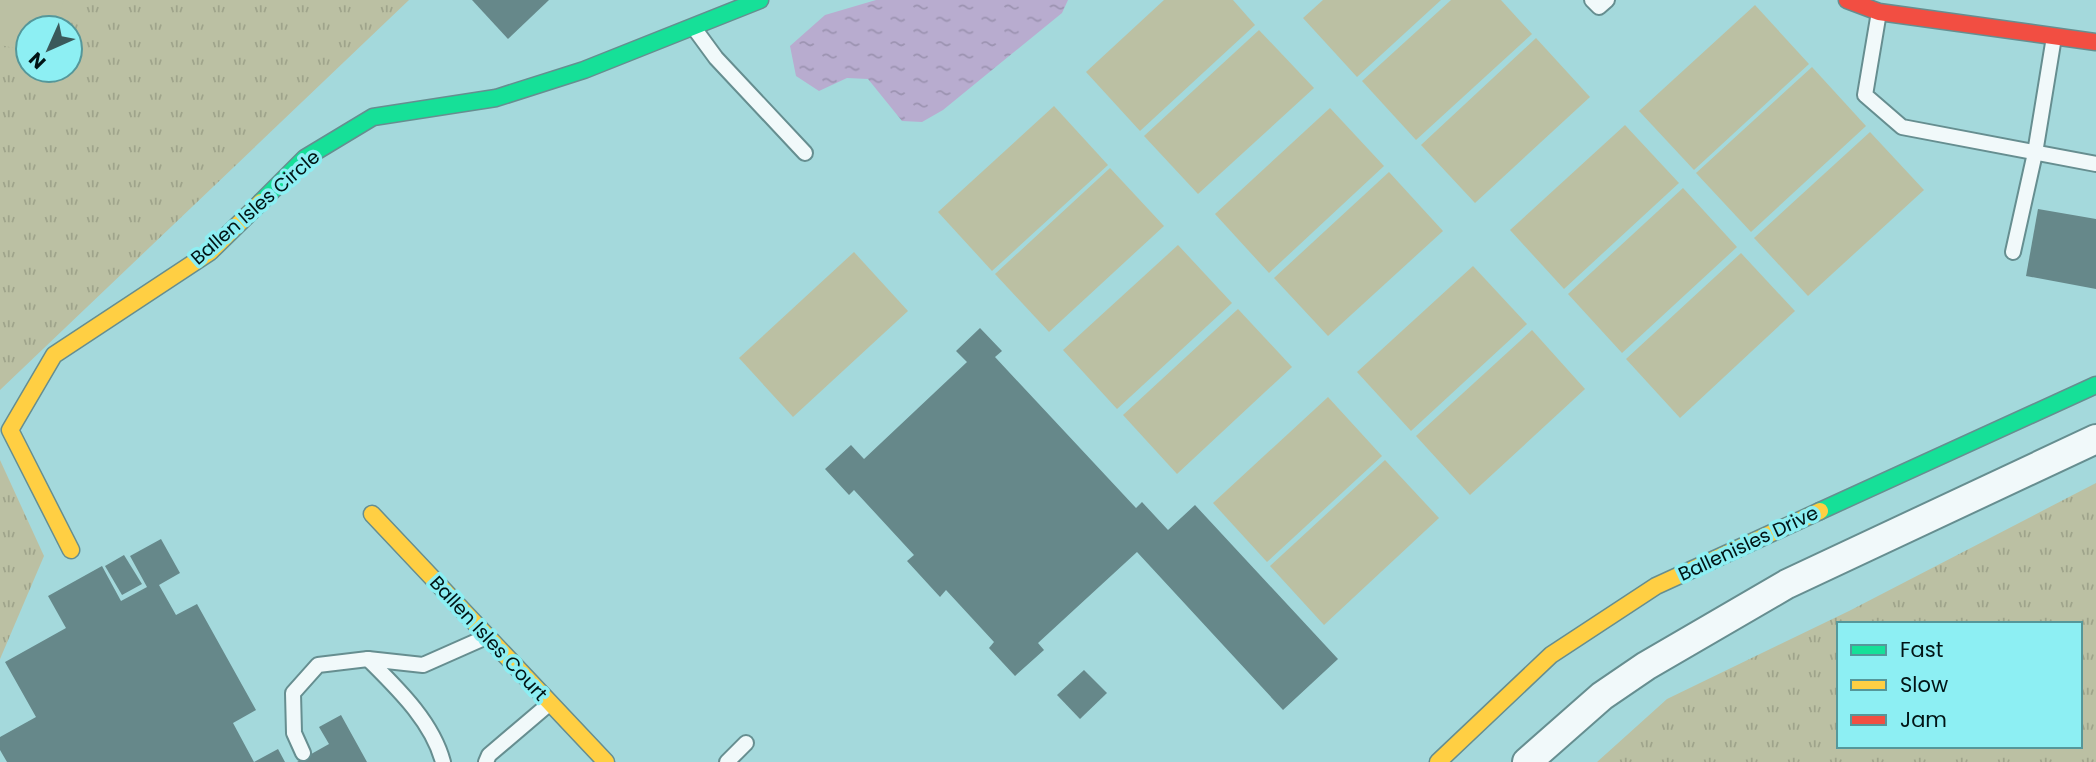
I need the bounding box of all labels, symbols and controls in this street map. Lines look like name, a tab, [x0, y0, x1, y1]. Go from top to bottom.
north arrow	[14, 14, 84, 84]
text: N	[23, 46, 52, 75]
street label: Ballen Isles Circle	[185, 144, 326, 271]
street label: Ballenisles Drive	[1674, 499, 1823, 588]
street label: Ballen Isles Court	[424, 570, 554, 707]
legend	[1837, 622, 2082, 748]
text: Fast	[1900, 635, 1943, 664]
text: Slow	[1900, 670, 1948, 699]
text: Jam	[1900, 705, 1947, 734]

